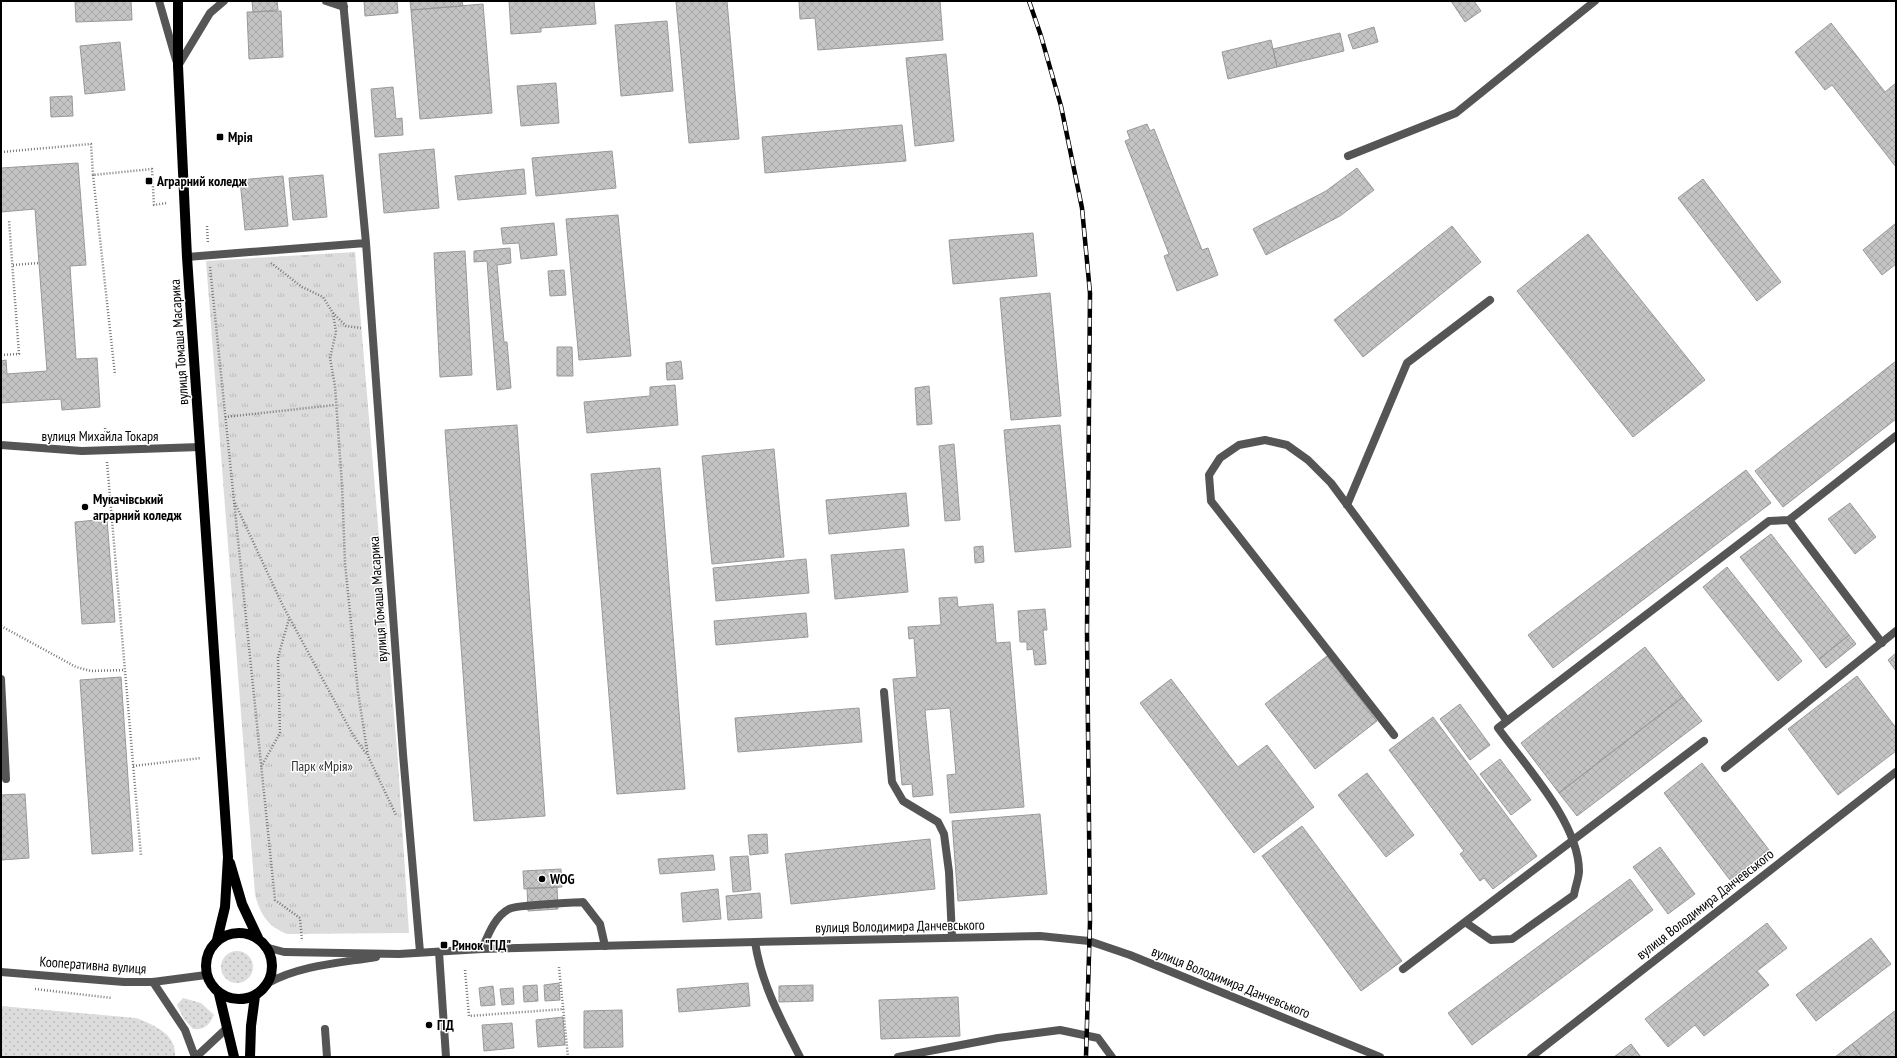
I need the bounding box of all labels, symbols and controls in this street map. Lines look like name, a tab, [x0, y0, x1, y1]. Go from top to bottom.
place label: Мрія	[228, 128, 253, 146]
marker: Мрія	[215, 132, 225, 142]
place label: Аграрний коледж	[156, 172, 248, 190]
marker: Аграрний коледж	[144, 176, 154, 186]
street label: вулиця Томаша Масарика	[166, 279, 192, 405]
street label: вулиця Михайла Токаря	[41, 427, 159, 445]
place label: Мукачівський аграрний коледж	[93, 490, 183, 524]
marker: Мукачівський аграрний коледж	[80, 502, 90, 512]
street label: вулиця Томаша Масарика	[365, 536, 391, 662]
park label: Парк «Мрія»	[291, 757, 353, 775]
street label: вулиця Володимира Данчевського	[1633, 845, 1777, 963]
place label: WOG	[549, 870, 575, 888]
marker: WOG	[537, 874, 547, 884]
street label: вулиця Володимира Данчевського	[815, 916, 985, 936]
place label: Ринок "ГІД"	[452, 936, 511, 954]
marker: Ринок "ГІД"	[439, 940, 449, 950]
street label: вулиця Володимира Данчевського	[1149, 942, 1313, 1022]
street label: Кооперативна вулиця	[39, 952, 147, 978]
place label: ГІД	[437, 1016, 454, 1034]
marker: ГІД	[424, 1020, 434, 1030]

